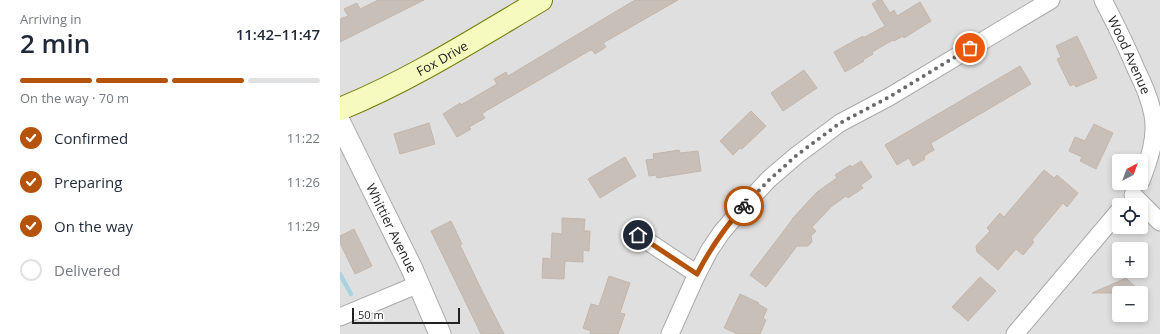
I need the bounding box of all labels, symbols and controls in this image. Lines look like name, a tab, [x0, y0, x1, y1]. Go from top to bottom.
text: Arriving in	[20, 10, 82, 28]
street label: Wood Avenue	[1104, 13, 1155, 97]
text: 11:42–11:47	[236, 24, 320, 44]
text: 2 min	[20, 25, 90, 61]
pin	[953, 31, 987, 65]
street label: Fox Drive	[413, 37, 471, 80]
icon: bag	[959, 37, 981, 59]
text: On the way · 70 m	[20, 89, 129, 107]
icon: check	[20, 127, 42, 149]
text: Confirmed	[54, 128, 128, 148]
text: 11:22	[287, 129, 320, 147]
north arrow	[1112, 154, 1148, 190]
map controls	[1112, 154, 1148, 322]
icon: check	[20, 171, 42, 193]
text: Preparing	[54, 172, 122, 192]
text: 11:26	[287, 173, 320, 191]
street label: Whittier Avenue	[362, 180, 421, 276]
courier	[724, 186, 764, 226]
icon: bike	[733, 195, 755, 217]
button: locate	[1112, 198, 1148, 234]
icon: check	[20, 215, 42, 237]
text: On the way	[54, 216, 133, 236]
text: 11:29	[287, 217, 320, 235]
pin	[621, 218, 655, 252]
icon: home	[627, 224, 649, 246]
button: +	[1112, 242, 1148, 278]
text: Delivered	[54, 260, 121, 280]
button: −	[1112, 286, 1148, 322]
scale bar	[352, 306, 460, 325]
text: 50 m	[358, 307, 384, 322]

